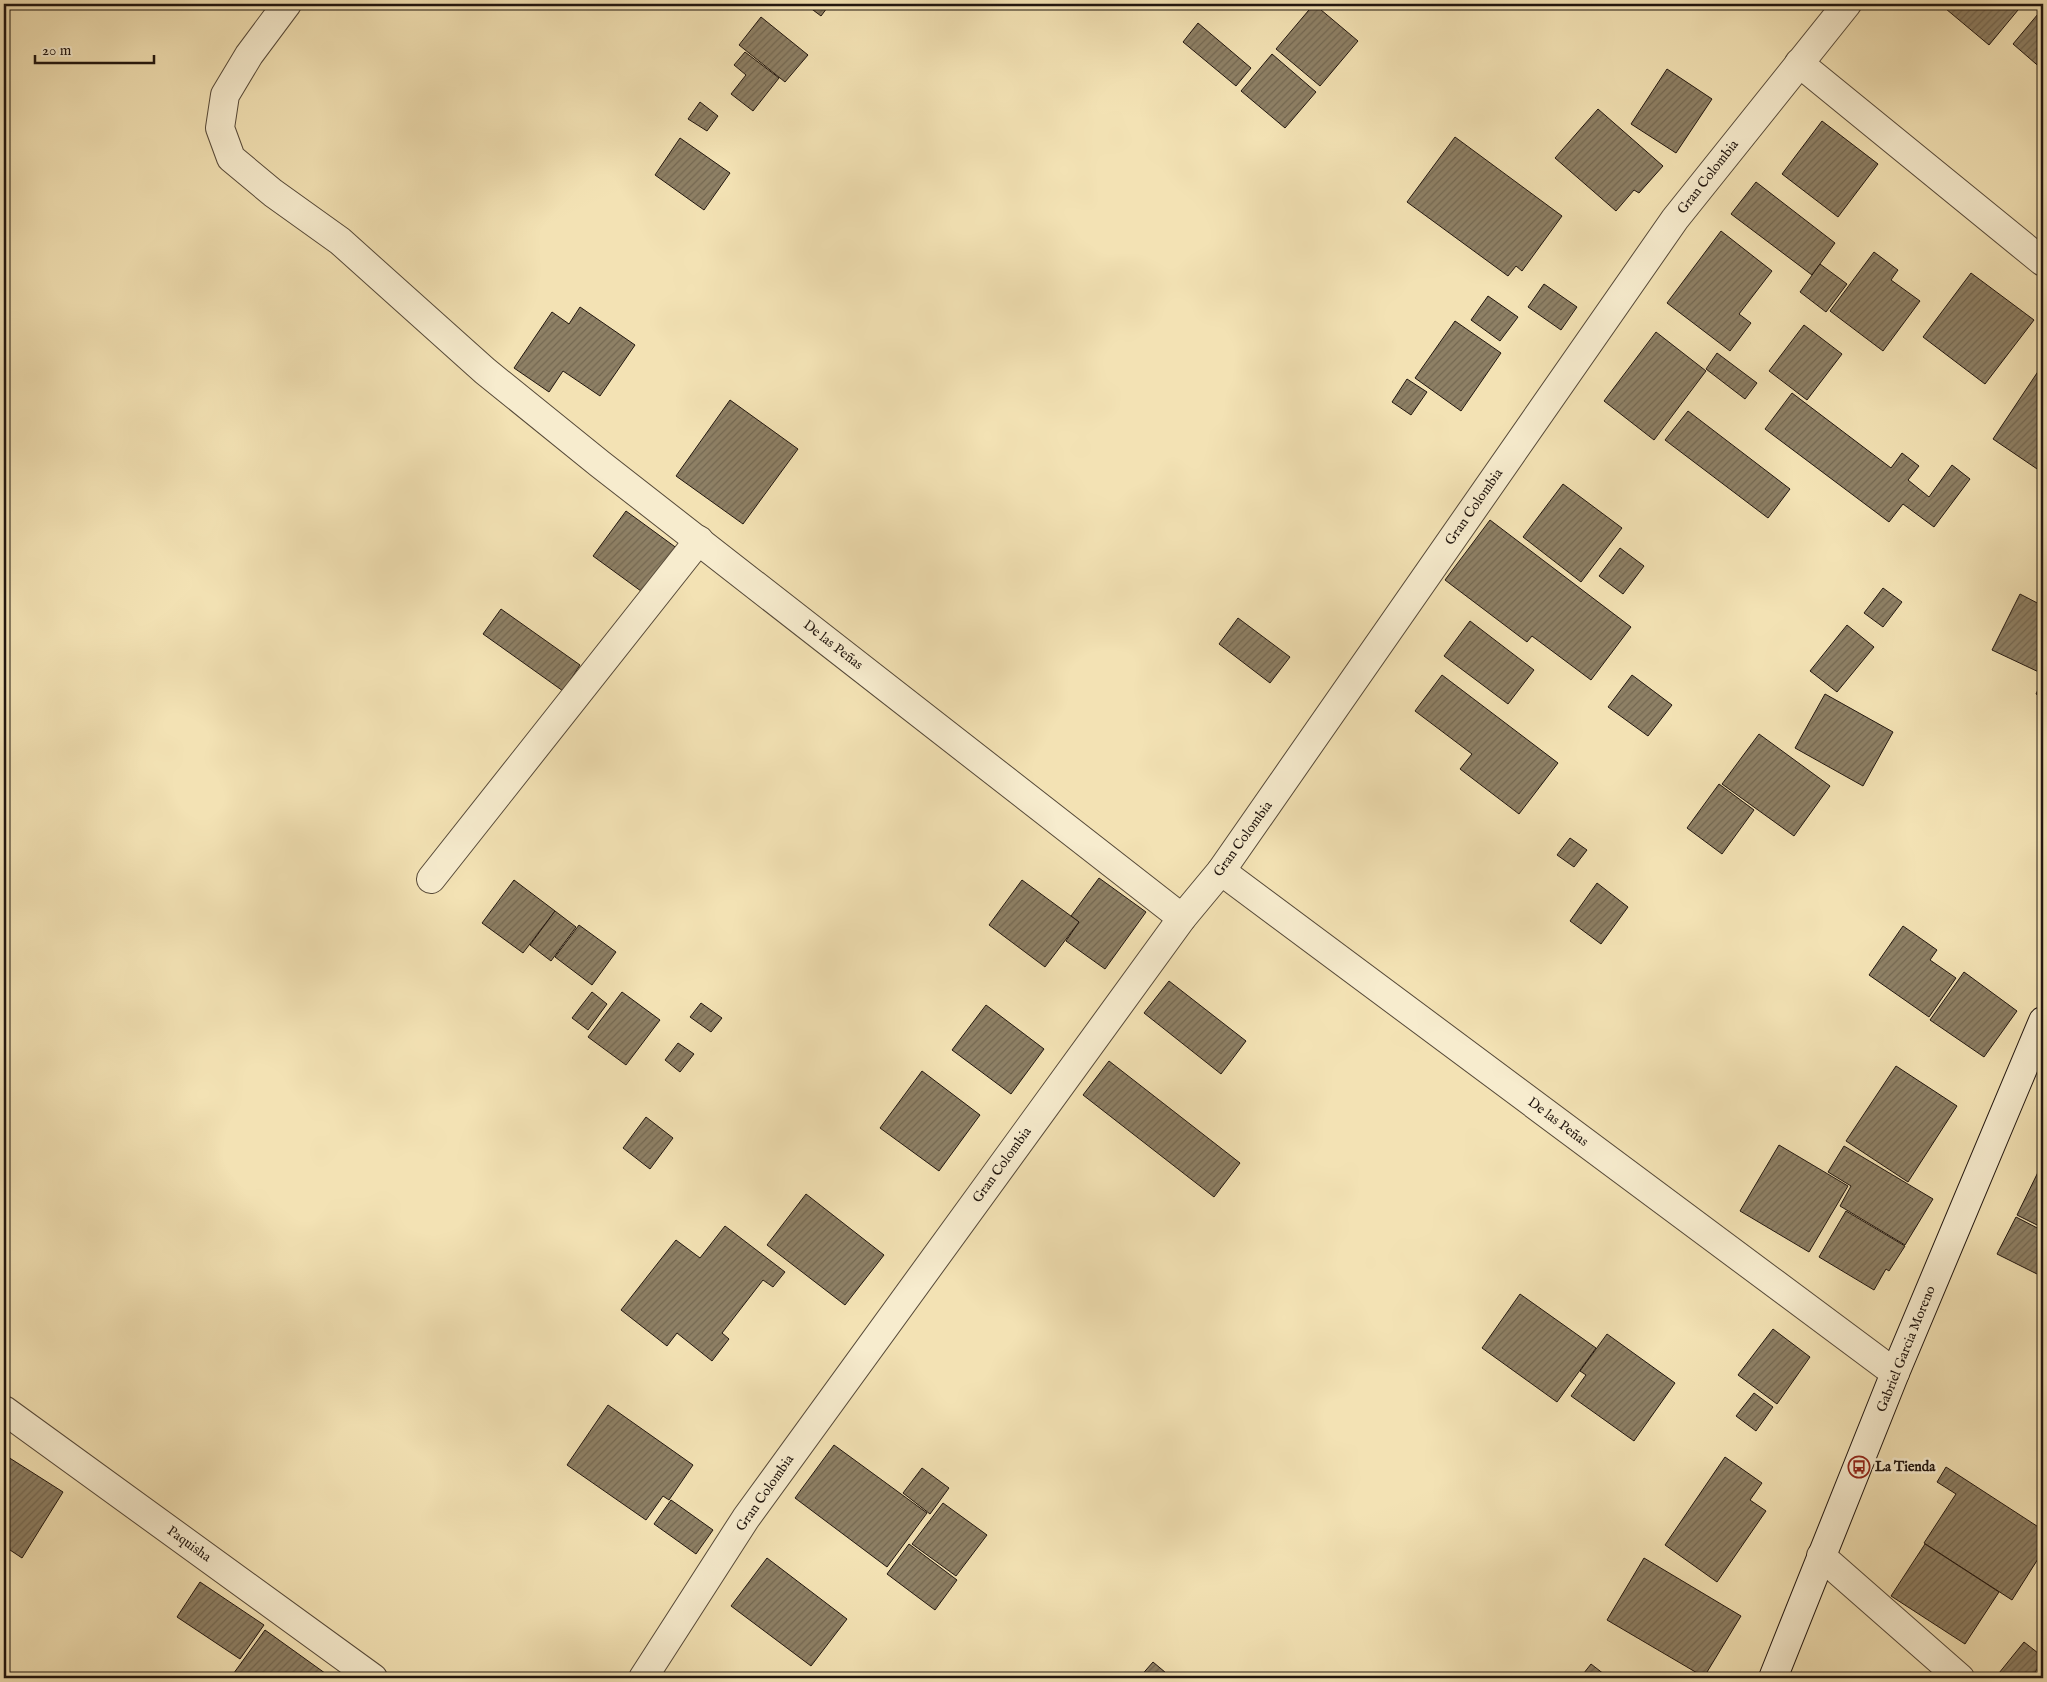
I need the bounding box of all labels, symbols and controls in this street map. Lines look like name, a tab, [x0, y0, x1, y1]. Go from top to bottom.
scale bar	[35, 32, 154, 64]
text: 20 m	[42, 41, 72, 60]
street label: Gran Colombia	[1673, 135, 1743, 218]
street label: Gran Colombia	[1441, 464, 1508, 549]
street label: De las Peñas	[799, 616, 867, 674]
street label: Gran Colombia	[1209, 797, 1277, 881]
street label: De las Peñas	[1524, 1093, 1592, 1151]
street label: Gran Colombia	[968, 1123, 1036, 1207]
street label: Gabriel Garcia Moreno	[1872, 1283, 1940, 1415]
street label: Gran Colombia	[732, 1450, 799, 1535]
bus stop icon: La Tienda	[1847, 1455, 1871, 1479]
place label: La Tienda	[1875, 1458, 1936, 1476]
street label: Paquisha	[163, 1522, 215, 1567]

